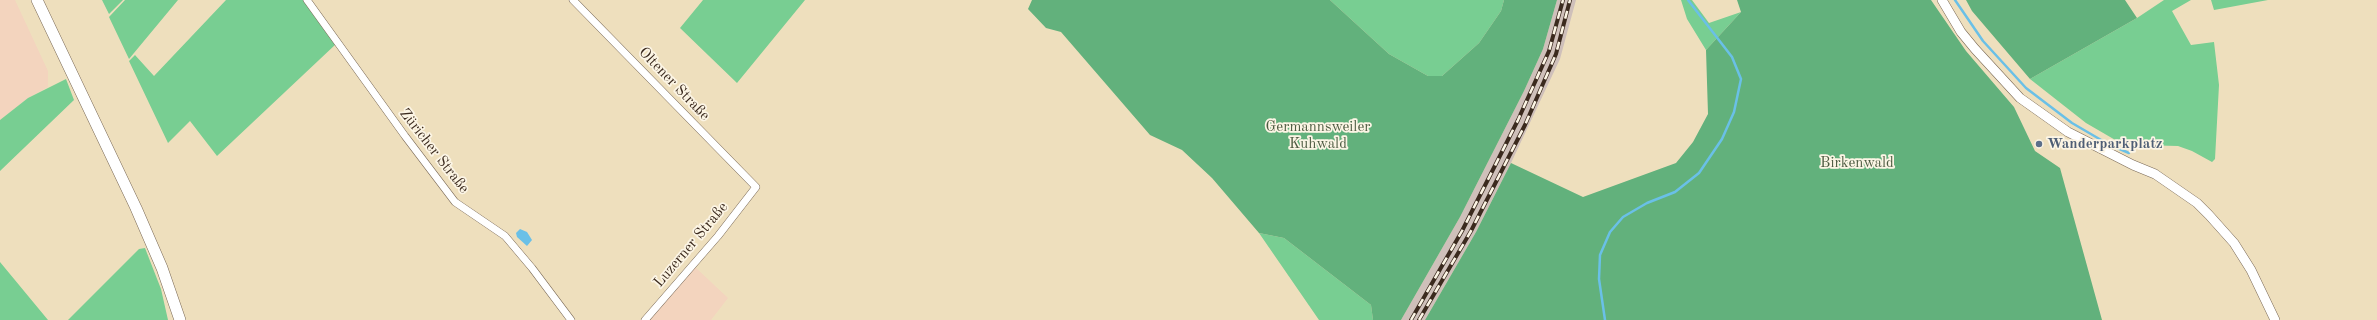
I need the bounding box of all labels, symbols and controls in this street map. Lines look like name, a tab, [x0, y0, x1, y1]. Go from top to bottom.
street label: Oltener Straße	[635, 44, 713, 124]
street label: Züricher Straße	[395, 105, 473, 197]
park label: Germannsweiler Kuhwald	[1266, 118, 1370, 153]
place label: Wanderparkplatz	[2047, 135, 2163, 153]
marker: Wanderparkplatz	[2034, 139, 2044, 149]
park label: Birkenwald	[1820, 154, 1894, 172]
street label: Luzerner Straße	[650, 199, 732, 291]

